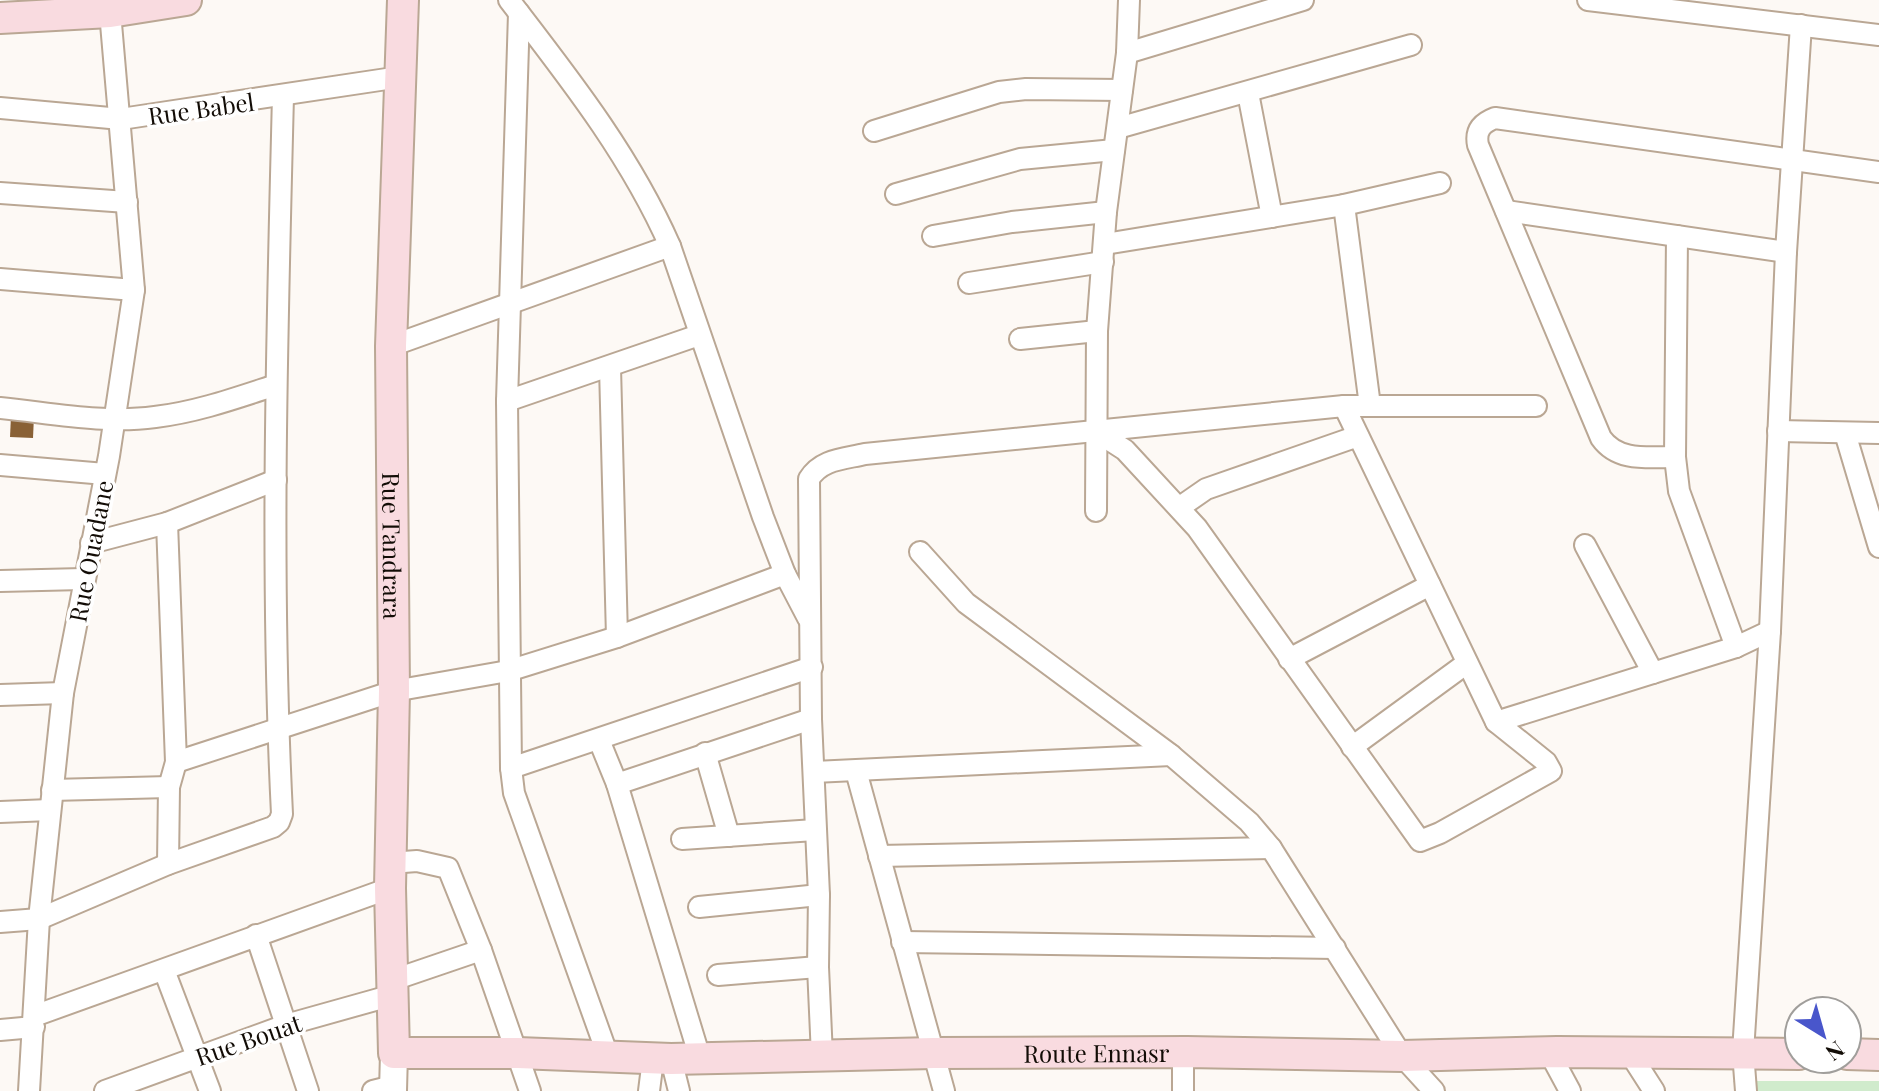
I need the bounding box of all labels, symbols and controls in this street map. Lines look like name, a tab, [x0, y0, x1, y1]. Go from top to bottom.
street label: Rue Babel	[146, 85, 256, 131]
street label: Rue Tandrara	[376, 472, 409, 620]
street label: Rue Ouadane	[61, 477, 119, 625]
north arrow	[1783, 995, 1863, 1075]
street label: Rue Bouat	[191, 1006, 306, 1072]
text: N	[1820, 1035, 1851, 1069]
street label: Route Ennasr	[1023, 1036, 1170, 1069]

